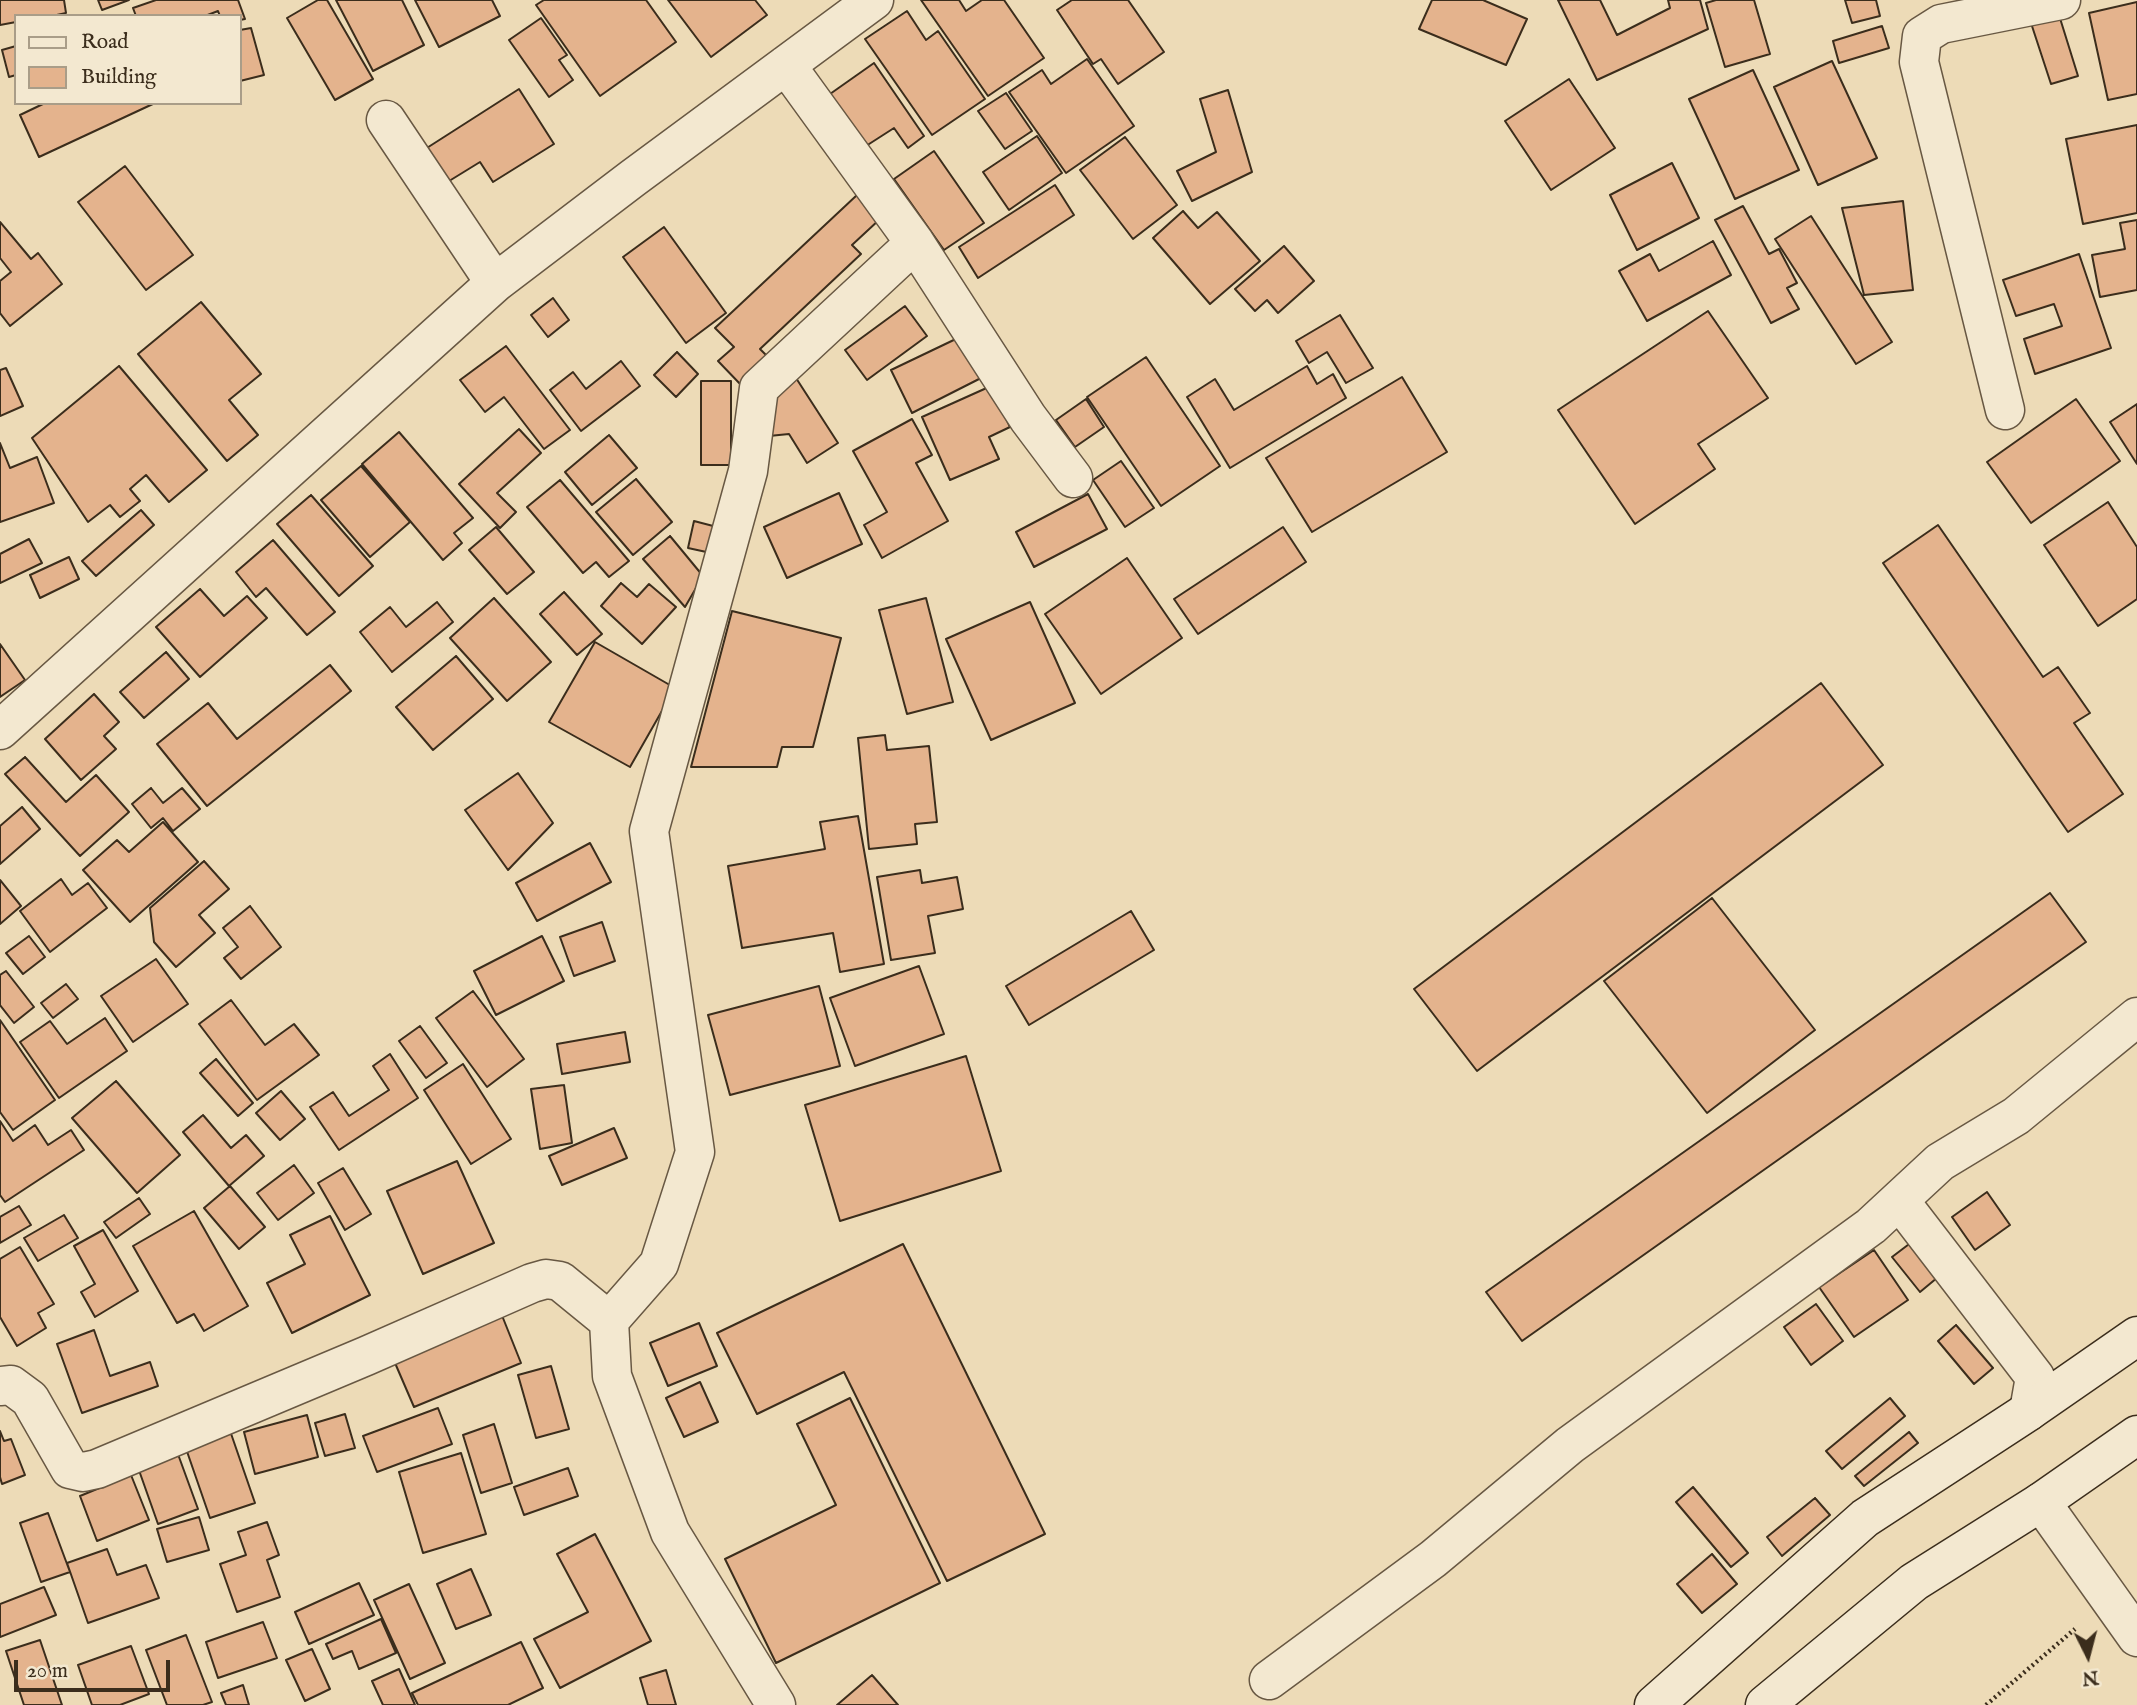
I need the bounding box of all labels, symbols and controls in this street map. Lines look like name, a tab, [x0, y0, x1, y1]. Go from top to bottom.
legend	[14, 14, 242, 105]
text: Road	[81, 29, 128, 56]
text: Building	[81, 64, 156, 91]
north arrow	[2053, 1621, 2123, 1691]
scale bar	[18, 1646, 173, 1690]
text: 20 m	[27, 1658, 68, 1685]
text: N	[2081, 1664, 2100, 1690]

